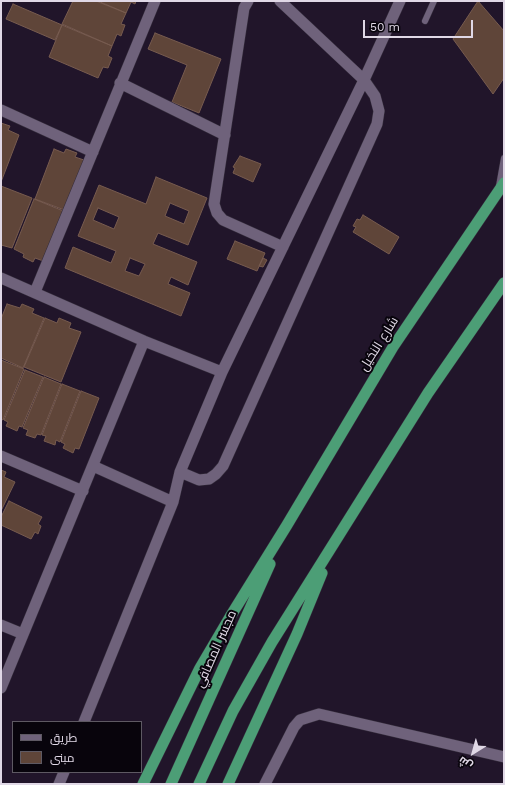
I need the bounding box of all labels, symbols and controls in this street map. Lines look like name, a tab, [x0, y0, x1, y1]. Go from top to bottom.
scale bar	[365, 12, 475, 38]
text: 50 m	[370, 20, 400, 34]
street label: شارع النخيل	[356, 314, 402, 374]
street label: مجسر المصافي	[192, 608, 240, 690]
legend	[12, 721, 142, 773]
text: طريق	[50, 731, 77, 745]
north arrow	[453, 733, 493, 773]
text: مبنى	[50, 751, 75, 765]
text: ش	[456, 754, 475, 772]

